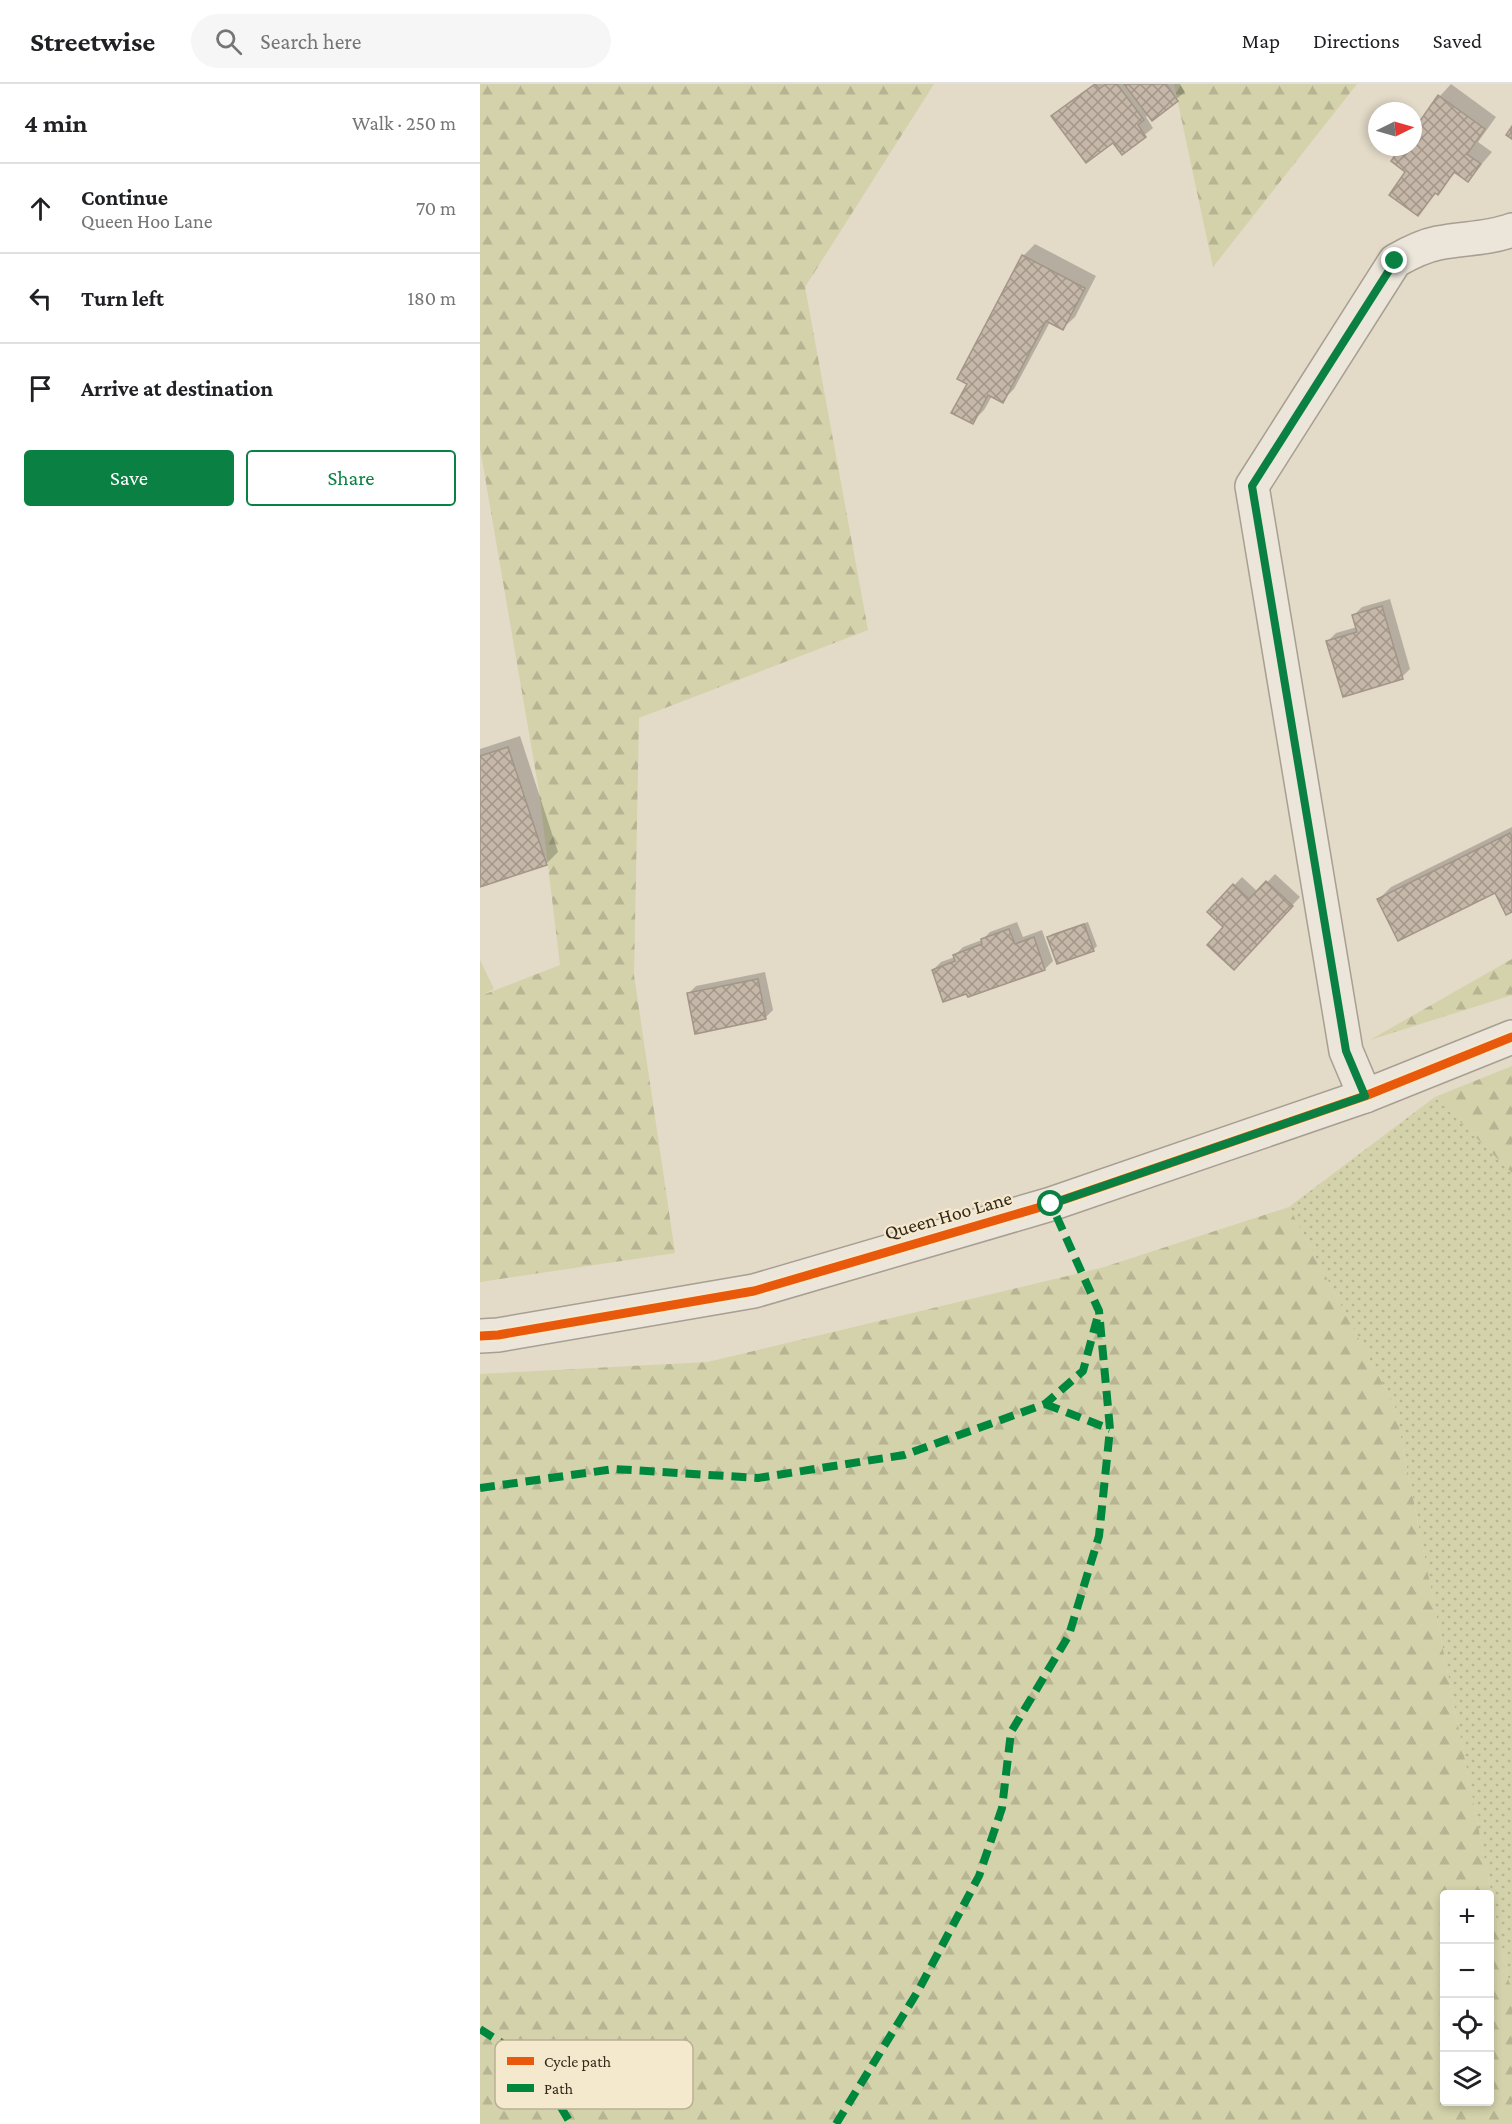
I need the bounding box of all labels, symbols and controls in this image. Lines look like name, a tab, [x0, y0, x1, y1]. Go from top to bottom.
search box	[191, 14, 611, 68]
icon: search	[212, 25, 245, 58]
text: Streetwise	[30, 26, 155, 57]
text: Search here	[260, 29, 361, 54]
text: Map	[1242, 29, 1280, 53]
text: Directions	[1313, 29, 1400, 53]
text: Saved	[1433, 29, 1482, 53]
north arrow	[1368, 102, 1422, 156]
text: 4 min	[24, 109, 88, 138]
text: Walk · 250 m	[352, 112, 456, 134]
text: Continue	[81, 185, 168, 210]
icon: ahead	[24, 192, 57, 225]
text: 70 m	[416, 197, 456, 219]
text: Queen Hoo Lane	[81, 210, 213, 232]
route end	[1381, 247, 1407, 273]
icon: left	[24, 282, 57, 315]
text: Turn left	[81, 286, 164, 311]
text: 180 m	[407, 287, 456, 309]
icon: arrive	[24, 372, 57, 405]
text: Arrive at destination	[81, 376, 273, 401]
button: Save	[24, 450, 234, 506]
button: Share	[246, 450, 456, 506]
street label: Queen Hoo Lane	[882, 1186, 1014, 1244]
route start	[1037, 1190, 1063, 1216]
map controls	[1440, 1890, 1494, 2106]
button: +	[1440, 1890, 1494, 1944]
button: −	[1440, 1944, 1494, 1998]
button: locate	[1440, 1998, 1494, 2052]
legend	[495, 2040, 693, 2109]
button: layers	[1440, 2052, 1494, 2106]
text: Cycle path	[544, 2053, 611, 2071]
text: Path	[544, 2080, 574, 2097]

